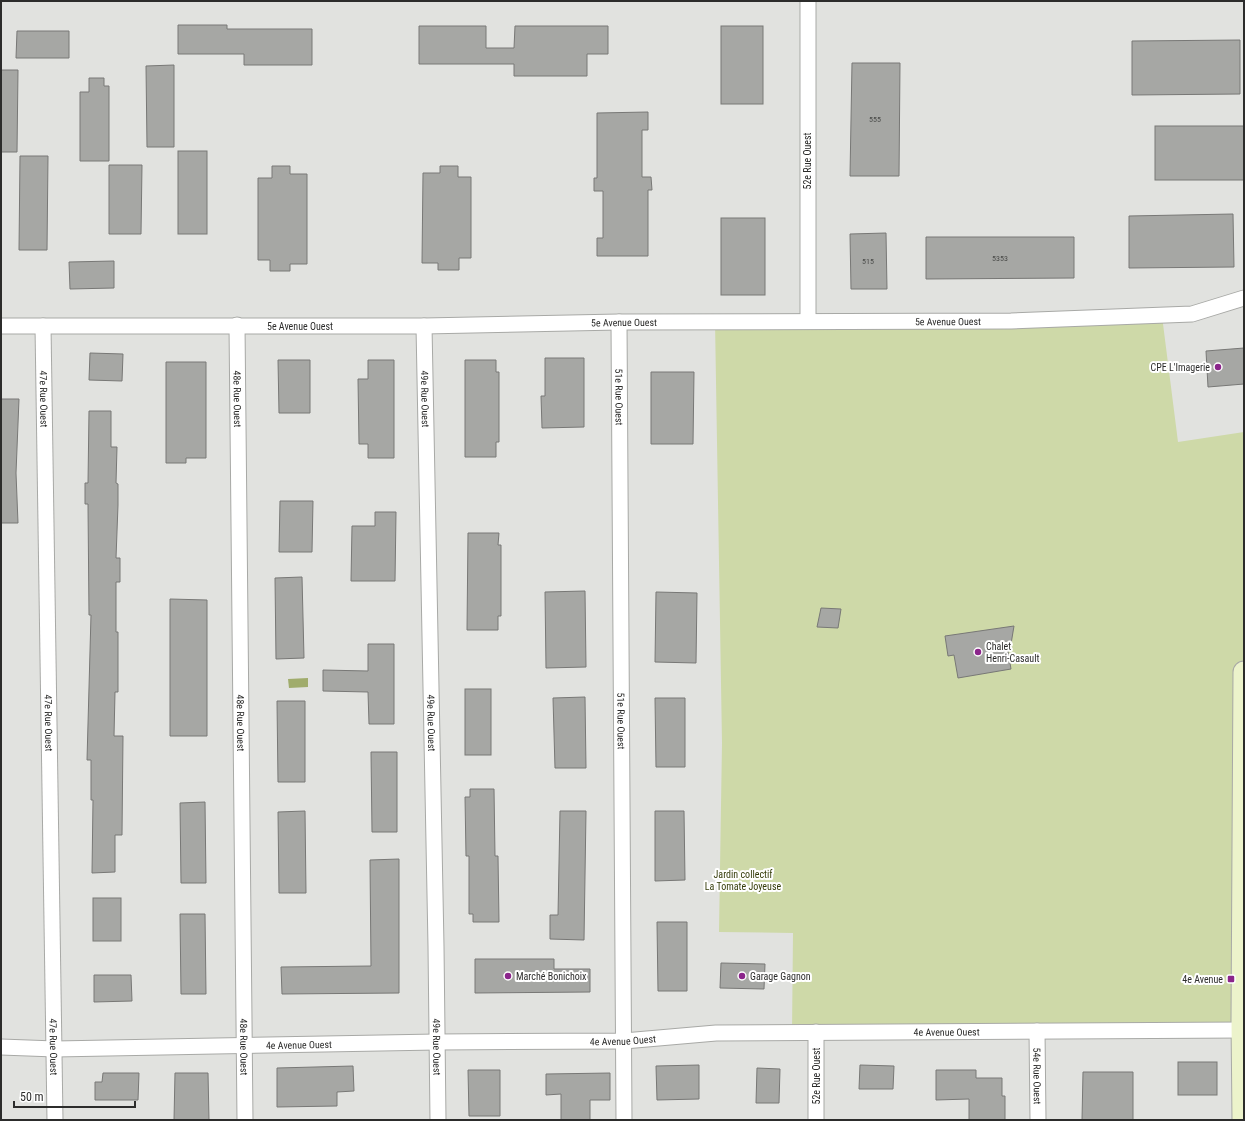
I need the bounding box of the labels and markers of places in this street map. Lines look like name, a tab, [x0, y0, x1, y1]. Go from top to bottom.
place label: CPE L'Imagerie	[1151, 362, 1210, 373]
marker: CPE L'Imagerie	[1213, 362, 1223, 372]
place label: Chalet Henri-Casault	[986, 641, 1039, 664]
marker: Chalet Henri-Casault	[973, 647, 983, 657]
marker: Marché Bonichoix	[503, 971, 513, 981]
place label: Marché Bonichoix	[516, 971, 587, 982]
marker: Garage Gagnon	[737, 971, 747, 981]
place label: Garage Gagnon	[750, 971, 811, 982]
place label: 4e Avenue	[1182, 974, 1223, 985]
marker: 4e Avenue	[1226, 974, 1236, 984]

